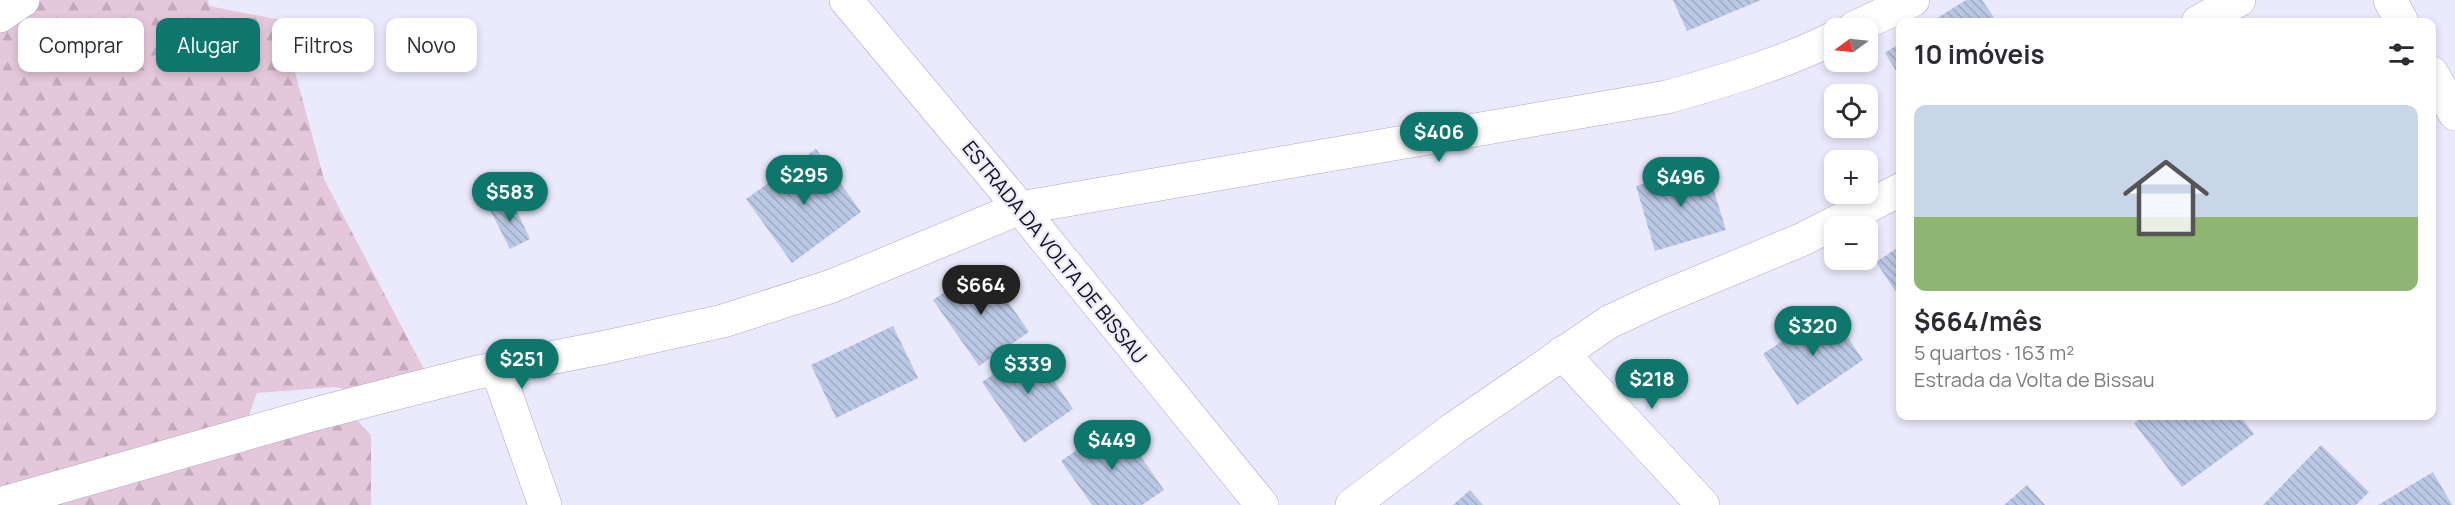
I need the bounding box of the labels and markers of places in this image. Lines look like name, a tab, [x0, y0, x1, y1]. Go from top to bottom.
pin: $406	[1403, 112, 1475, 163]
pin: $295	[768, 155, 840, 206]
pin: $496	[1645, 157, 1717, 208]
pin: $583	[474, 172, 546, 223]
pin: $664	[945, 265, 1017, 316]
pin: $320	[1777, 306, 1849, 357]
pin: $251	[486, 339, 558, 390]
pin: $339	[992, 344, 1064, 395]
pin: $218	[1616, 359, 1688, 410]
pin: $449	[1076, 420, 1148, 471]

